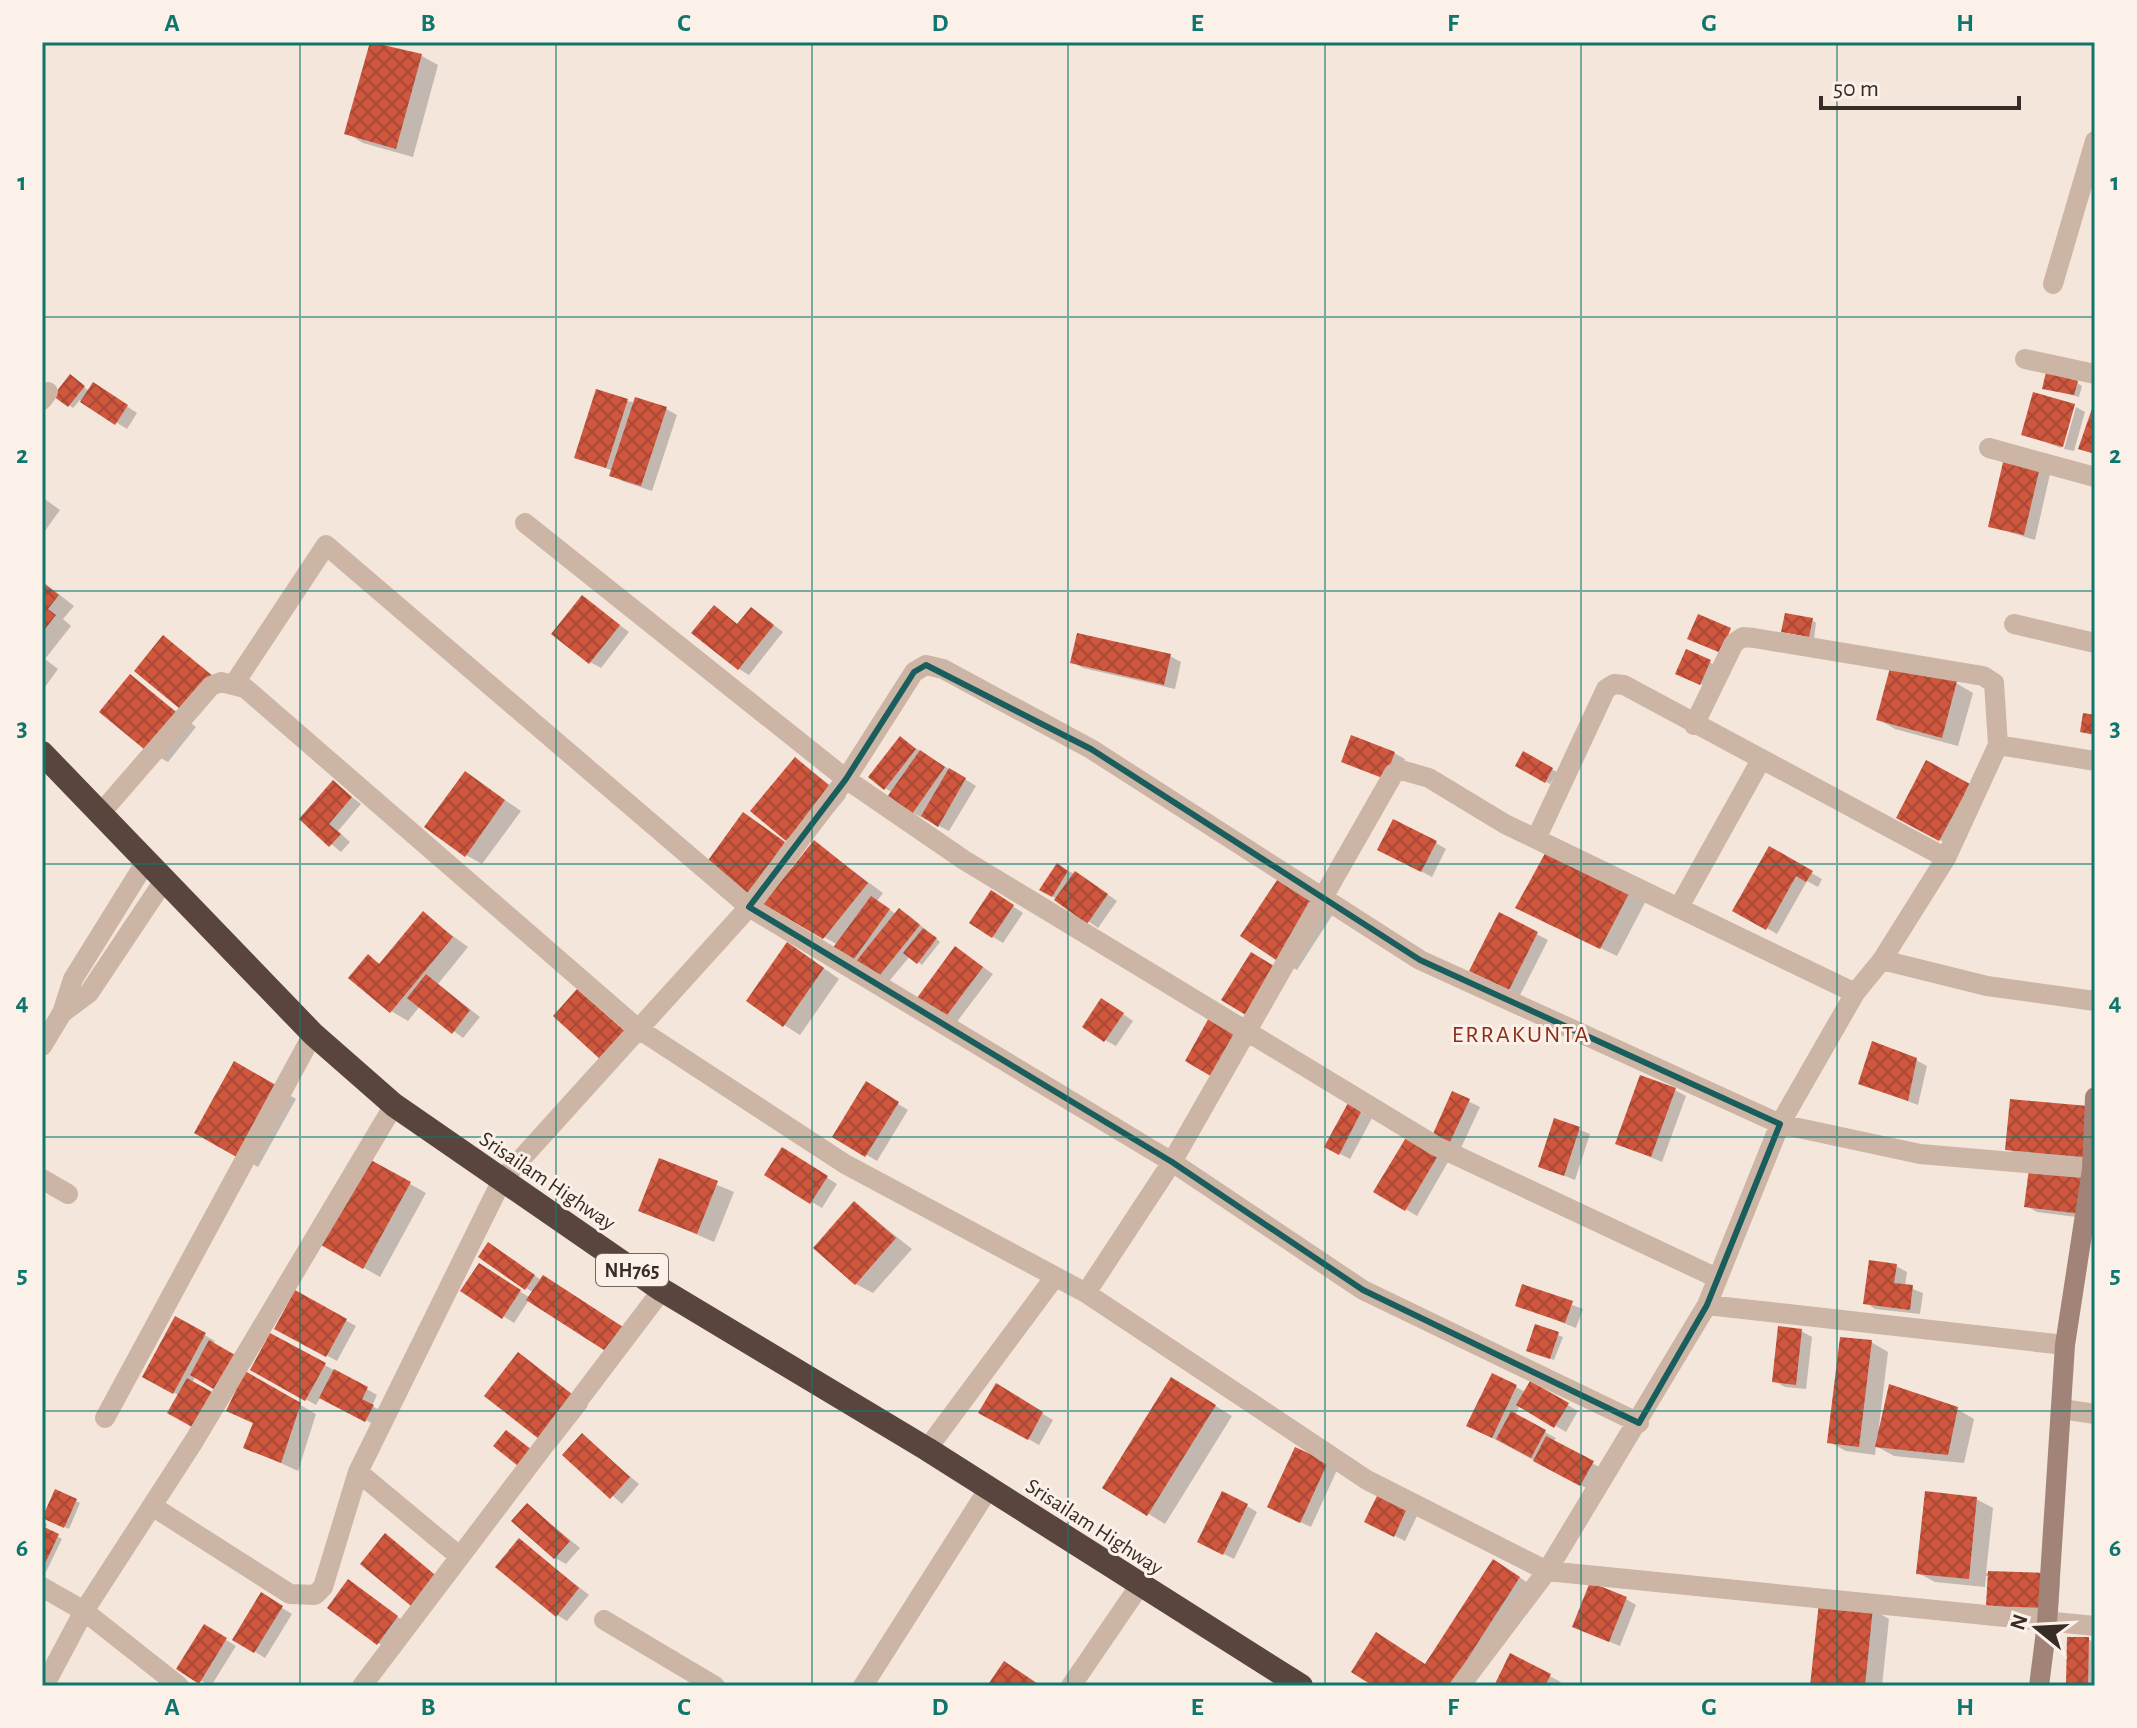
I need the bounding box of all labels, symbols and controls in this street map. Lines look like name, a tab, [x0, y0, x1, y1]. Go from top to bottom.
text: A	[164, 10, 180, 36]
text: B	[420, 10, 436, 36]
text: C	[677, 10, 691, 36]
text: D	[931, 10, 949, 36]
text: E	[1190, 10, 1204, 36]
text: F	[1447, 10, 1460, 36]
text: G	[1701, 10, 1717, 36]
text: H	[1956, 10, 1974, 36]
scale bar	[1821, 60, 2019, 110]
text: 50 m	[1833, 77, 1879, 101]
text: 1	[17, 169, 27, 195]
text: 1	[2110, 169, 2120, 195]
text: 2	[16, 442, 28, 468]
text: 2	[2109, 442, 2121, 468]
text: 3	[16, 715, 28, 741]
text: 3	[2109, 715, 2121, 741]
text: 4	[15, 989, 29, 1015]
text: 4	[2108, 989, 2122, 1015]
district label: ERRAKUNTA	[1452, 1023, 1590, 1047]
street label: Srisailam Highway	[476, 1127, 620, 1235]
road number: NH765	[596, 1254, 668, 1286]
text: 5	[16, 1262, 28, 1288]
text: 5	[2109, 1262, 2121, 1288]
street label: Srisailam Highway	[1022, 1474, 1167, 1580]
text: 6	[16, 1535, 28, 1561]
text: 6	[2109, 1535, 2121, 1561]
north arrow	[1997, 1588, 2077, 1668]
text: N	[2006, 1611, 2032, 1633]
text: A	[164, 1694, 180, 1720]
text: B	[420, 1694, 436, 1720]
text: C	[677, 1694, 691, 1720]
text: D	[931, 1694, 949, 1720]
text: E	[1190, 1694, 1204, 1720]
text: F	[1447, 1694, 1460, 1720]
text: G	[1701, 1694, 1717, 1720]
text: H	[1956, 1694, 1974, 1720]

